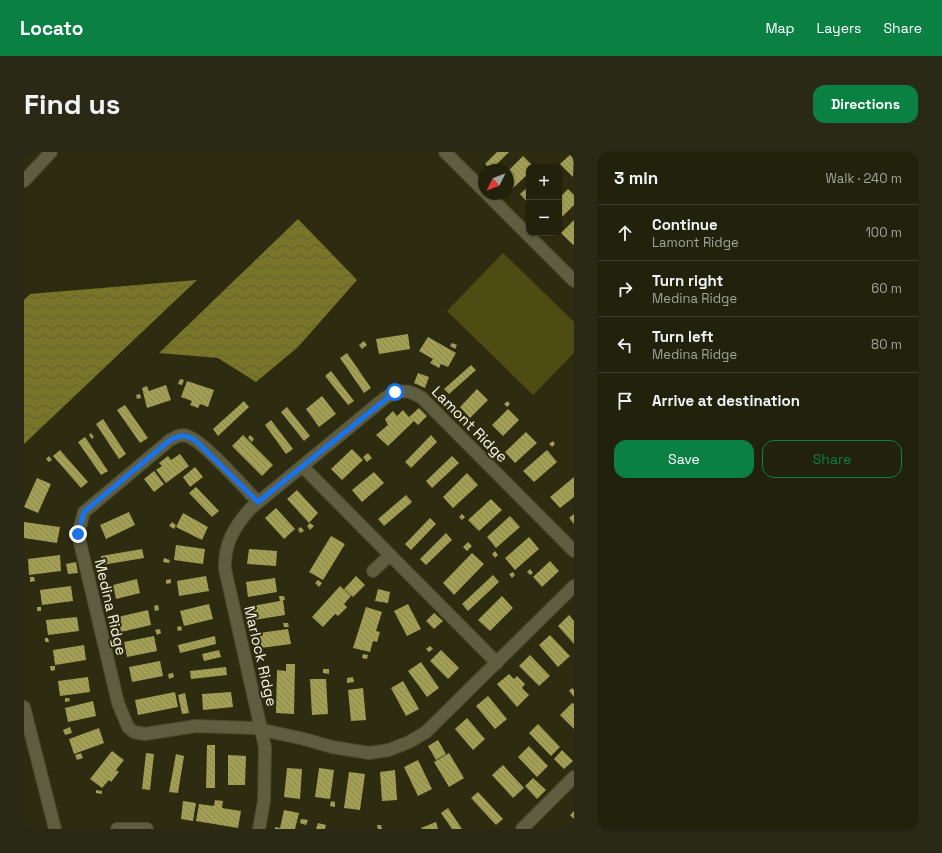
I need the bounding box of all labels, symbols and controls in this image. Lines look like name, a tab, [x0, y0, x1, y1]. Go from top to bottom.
text: Locato	[20, 16, 83, 41]
text: Map	[765, 19, 795, 37]
text: Layers	[817, 19, 861, 37]
text: Share	[883, 19, 922, 37]
button: Directions	[813, 85, 918, 123]
text: Find us	[24, 86, 121, 122]
north arrow	[478, 164, 514, 200]
map controls	[526, 164, 562, 236]
button: +	[526, 164, 562, 200]
text: 3 min	[614, 167, 658, 189]
text: Walk · 240 m	[826, 170, 902, 187]
button: −	[526, 200, 562, 236]
text: Continue	[652, 215, 718, 234]
icon: ahead	[614, 222, 636, 244]
text: 100 m	[865, 224, 902, 241]
text: Lamont Ridge	[652, 234, 739, 251]
text: Turn right	[652, 271, 723, 290]
icon: right	[614, 278, 636, 300]
text: 60 m	[871, 280, 902, 297]
text: Medina Ridge	[652, 290, 737, 307]
text: Turn left	[652, 327, 714, 346]
icon: left	[614, 334, 636, 356]
text: 80 m	[871, 336, 902, 353]
text: Medina Ridge	[652, 346, 737, 363]
street label: Lamont Ridge	[428, 382, 512, 466]
route start	[386, 383, 404, 401]
icon: arrive	[614, 390, 636, 412]
text: Arrive at destination	[652, 391, 800, 410]
button: Save	[614, 440, 754, 478]
button: Share	[762, 440, 902, 478]
route end	[69, 525, 87, 543]
street label: Medina Ridge	[91, 557, 131, 657]
street label: Marlock Ridge	[240, 604, 282, 708]

